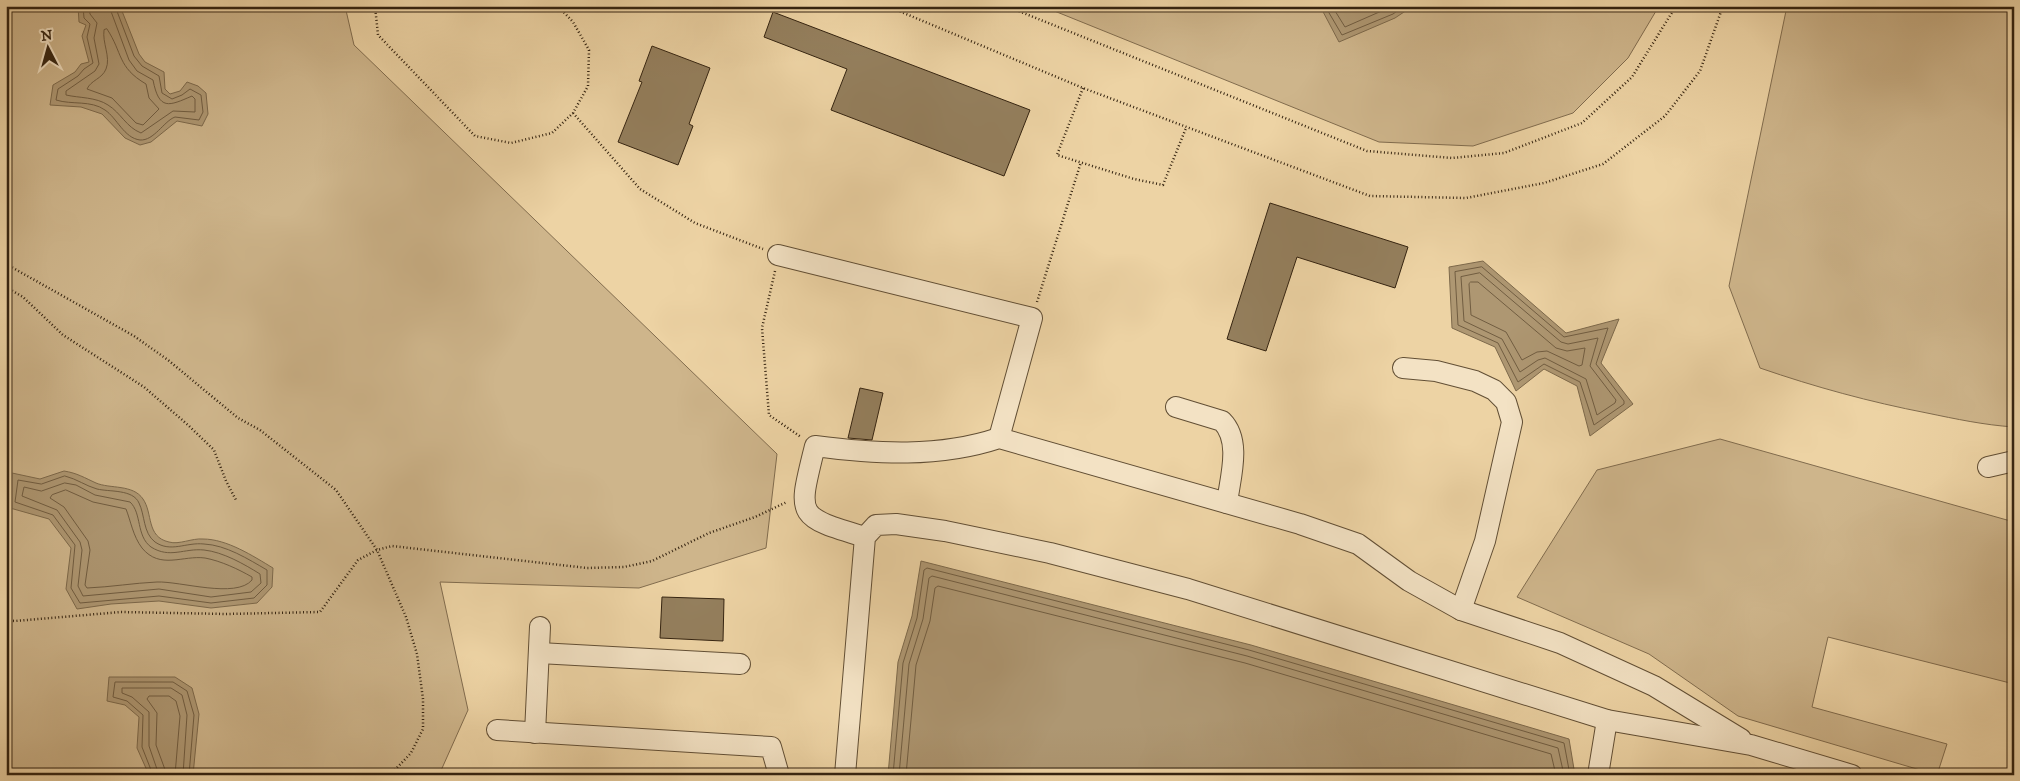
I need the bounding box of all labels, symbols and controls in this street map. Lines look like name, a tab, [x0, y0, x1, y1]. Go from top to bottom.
north arrow	[22, 22, 72, 72]
text: N	[40, 26, 54, 46]

